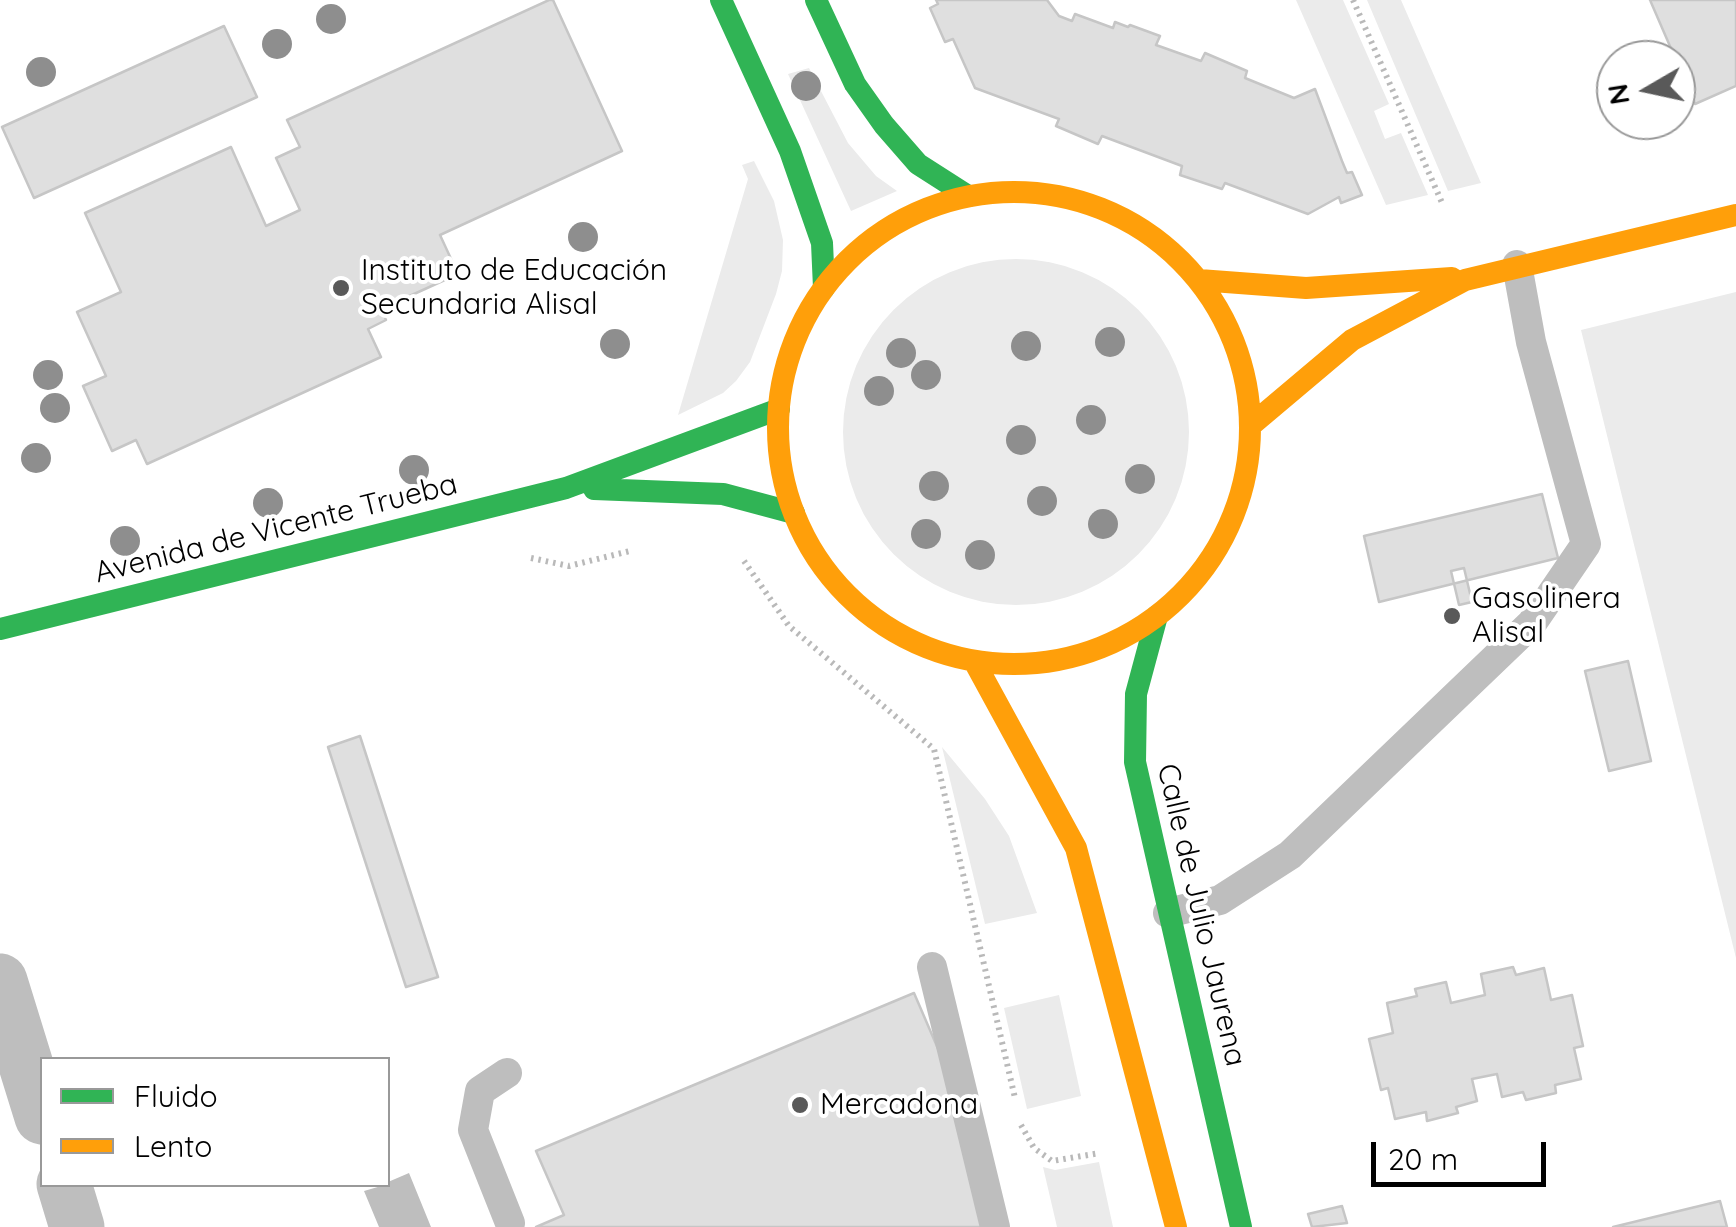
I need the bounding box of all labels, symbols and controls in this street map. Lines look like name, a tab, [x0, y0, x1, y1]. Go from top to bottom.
north arrow	[1596, 40, 1696, 140]
text: N	[1599, 82, 1637, 107]
place label: Instituto de Educación Secundaria Alisal	[361, 253, 667, 324]
marker: Instituto de Educación Secundaria Alisal	[330, 277, 352, 299]
street label: Avenida de Vicente Trueba	[91, 466, 461, 592]
place label: Gasolinera Alisal	[1472, 581, 1621, 652]
marker: Gasolinera Alisal	[1441, 605, 1463, 627]
street label: Calle de Julio Jaurena	[1149, 760, 1253, 1070]
legend	[40, 1057, 390, 1187]
text: Fluido	[134, 1077, 218, 1115]
place label: Mercadona	[820, 1087, 978, 1123]
marker: Mercadona	[789, 1094, 811, 1116]
scale bar	[1376, 1122, 1551, 1184]
text: Lento	[134, 1127, 212, 1165]
text: 20 m	[1388, 1140, 1458, 1178]

